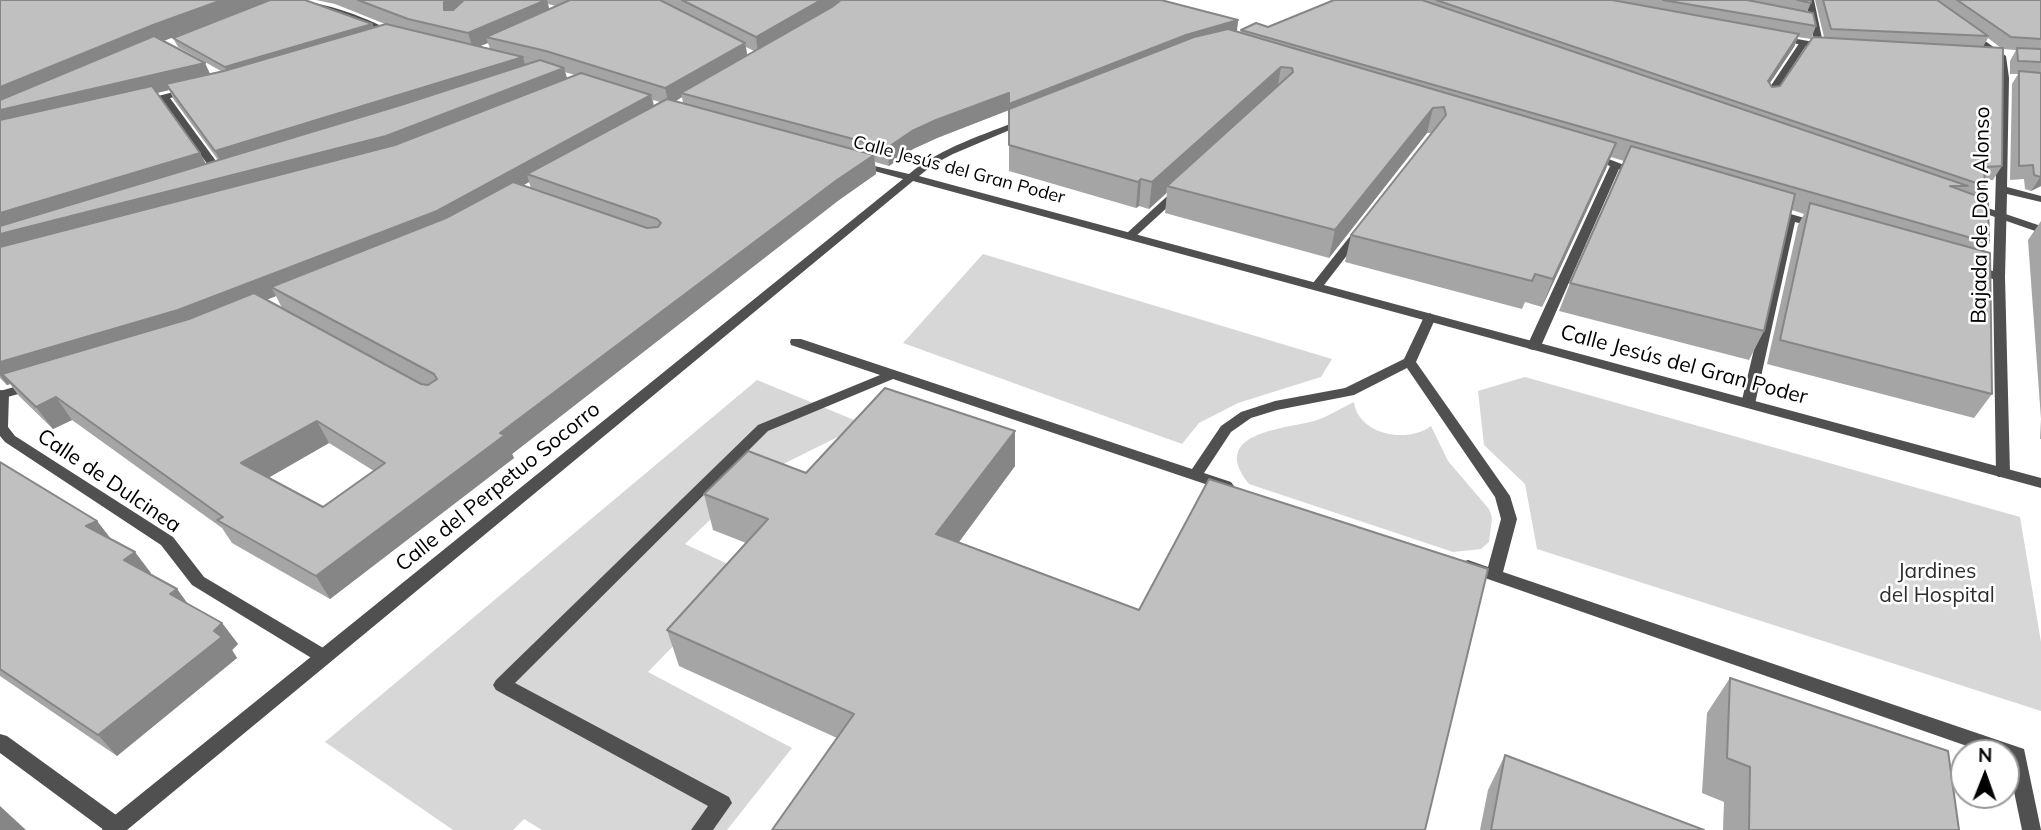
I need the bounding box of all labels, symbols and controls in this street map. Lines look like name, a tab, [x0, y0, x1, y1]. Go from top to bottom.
street label: Bajada de Don Alonso	[1967, 106, 1995, 324]
street label: Calle Jesús del Gran Poder	[851, 131, 1067, 209]
street label: Calle Jesús del Gran Poder	[1558, 320, 1810, 410]
street label: Calle del Perpetuo Socorro	[391, 397, 605, 577]
street label: Calle de Dulcinea	[33, 424, 185, 538]
park label: Jardines del Hospital	[1879, 559, 1995, 609]
north arrow	[1950, 739, 2020, 809]
text: N	[1978, 743, 1993, 767]

